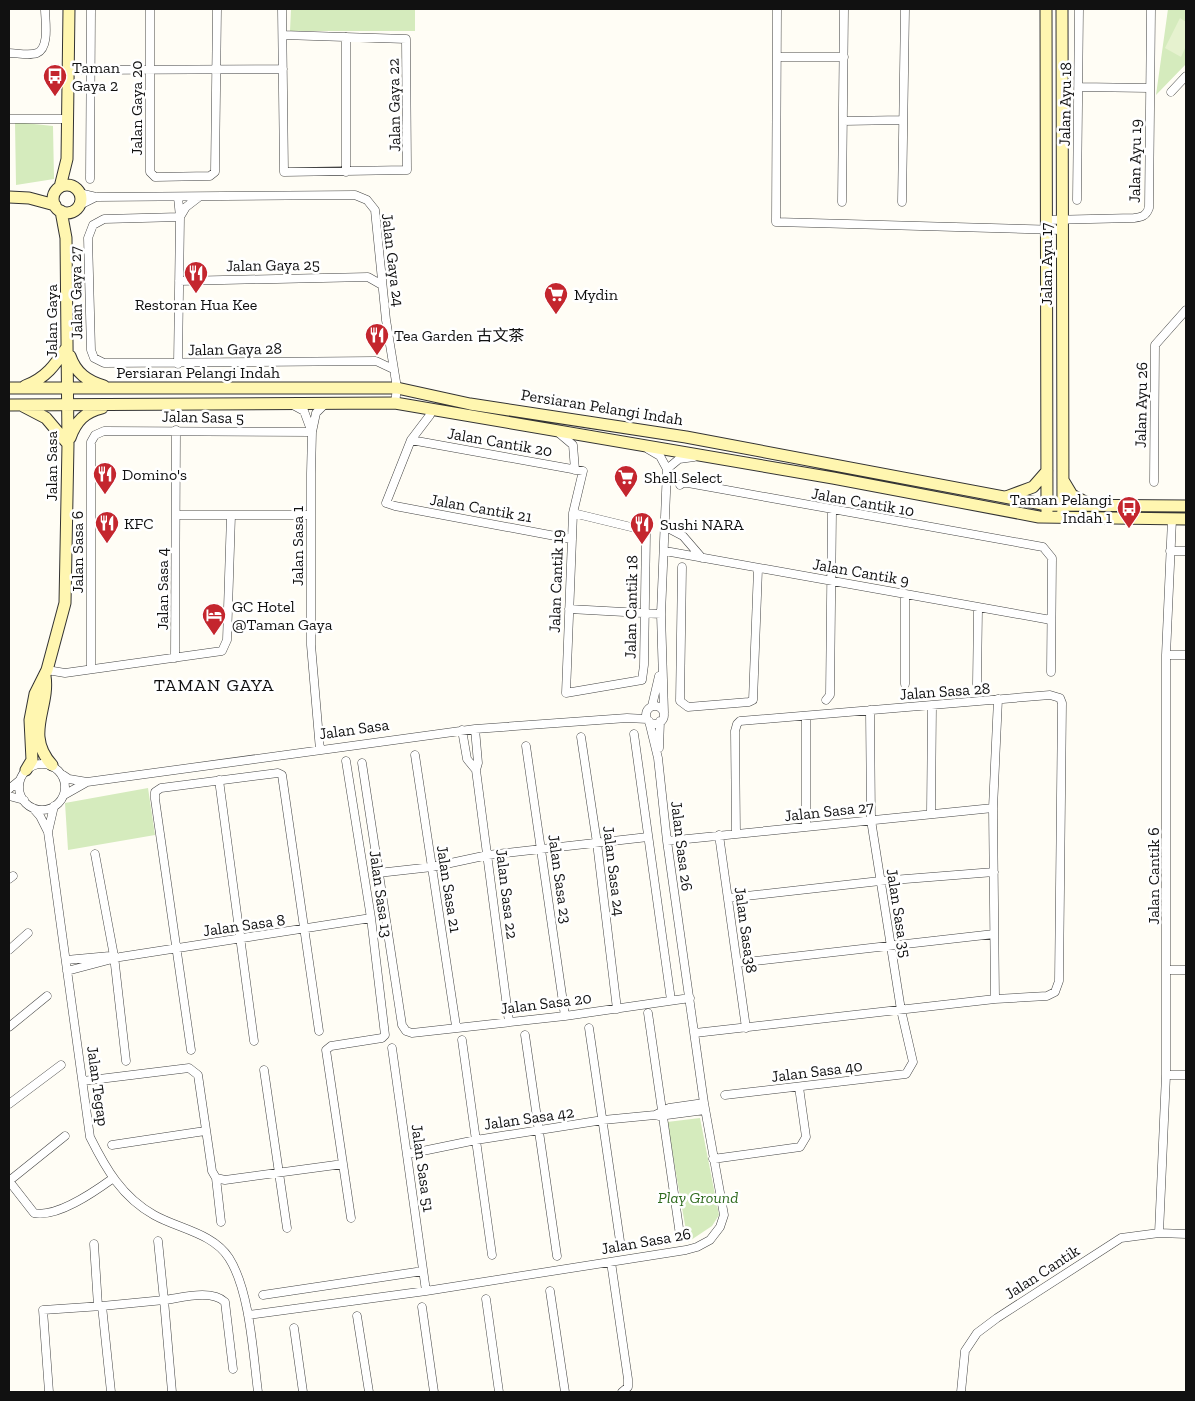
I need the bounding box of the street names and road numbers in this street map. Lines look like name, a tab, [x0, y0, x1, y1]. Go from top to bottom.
street label: Jalan Gaya 22	[384, 58, 404, 152]
street label: Jalan Gaya 20	[127, 61, 146, 155]
street label: Jalan Ayu 18	[1055, 62, 1075, 146]
street label: Jalan Ayu 19	[1125, 119, 1145, 203]
street label: Jalan Gaya 24	[378, 212, 408, 308]
street label: Jalan Ayu 17	[1037, 222, 1056, 305]
street label: Jalan Gaya 27	[66, 246, 86, 340]
street label: Jalan Gaya 25	[226, 255, 320, 275]
street label: Jalan Gaya	[42, 284, 61, 358]
street label: Jalan Gaya 28	[188, 339, 282, 359]
street label: Jalan Ayu 26	[1131, 362, 1151, 448]
street label: Persiaran Pelangi Indah	[116, 363, 280, 382]
street label: Persiaran Pelangi Indah	[520, 385, 684, 429]
street label: Jalan Sasa 5	[162, 407, 244, 427]
street label: Jalan Cantik 20	[446, 423, 554, 461]
street label: Jalan Sasa	[42, 431, 61, 501]
street label: Jalan Cantik 10	[810, 484, 916, 520]
street label: Jalan Cantik 21	[428, 490, 534, 526]
street label: Jalan Sasa 1	[288, 506, 307, 586]
street label: Jalan Sasa 6	[68, 511, 87, 593]
street label: Jalan Cantik 19	[545, 529, 567, 633]
street label: Jalan Sasa 4	[153, 547, 172, 630]
street label: Jalan Cantik 9	[811, 554, 911, 590]
street label: Jalan Cantik 18	[621, 555, 641, 659]
street label: Jalan Sasa 28	[899, 678, 991, 704]
street label: Jalan Sasa	[318, 715, 390, 743]
street label: Jalan Sasa 27	[783, 797, 875, 825]
street label: Jalan Sasa 26	[667, 800, 697, 892]
street label: Jalan Sasa 24	[599, 825, 629, 918]
street label: Jalan Cantik 6	[1144, 827, 1163, 925]
street label: Jalan Sasa 23	[544, 833, 576, 925]
street label: Jalan Sasa 21	[433, 844, 465, 934]
street label: Jalan Sasa 22	[492, 848, 522, 940]
street label: Jalan Sasa 13	[365, 849, 397, 939]
street label: Jalan Sasa 35	[883, 867, 915, 959]
street label: Jalan Sasa38	[731, 886, 761, 974]
street label: Jalan Sasa 8	[202, 910, 286, 940]
street label: Jalan Sasa 20	[499, 988, 593, 1018]
street label: Jalan Tegap	[83, 1045, 113, 1128]
street label: Jalan Sasa 40	[770, 1056, 864, 1086]
street label: Jalan Sasa 42	[483, 1102, 575, 1134]
street label: Jalan Sasa 51	[407, 1123, 439, 1213]
street label: Jalan Sasa 26	[600, 1224, 692, 1258]
street label: Jalan Cantik	[1001, 1240, 1084, 1303]

